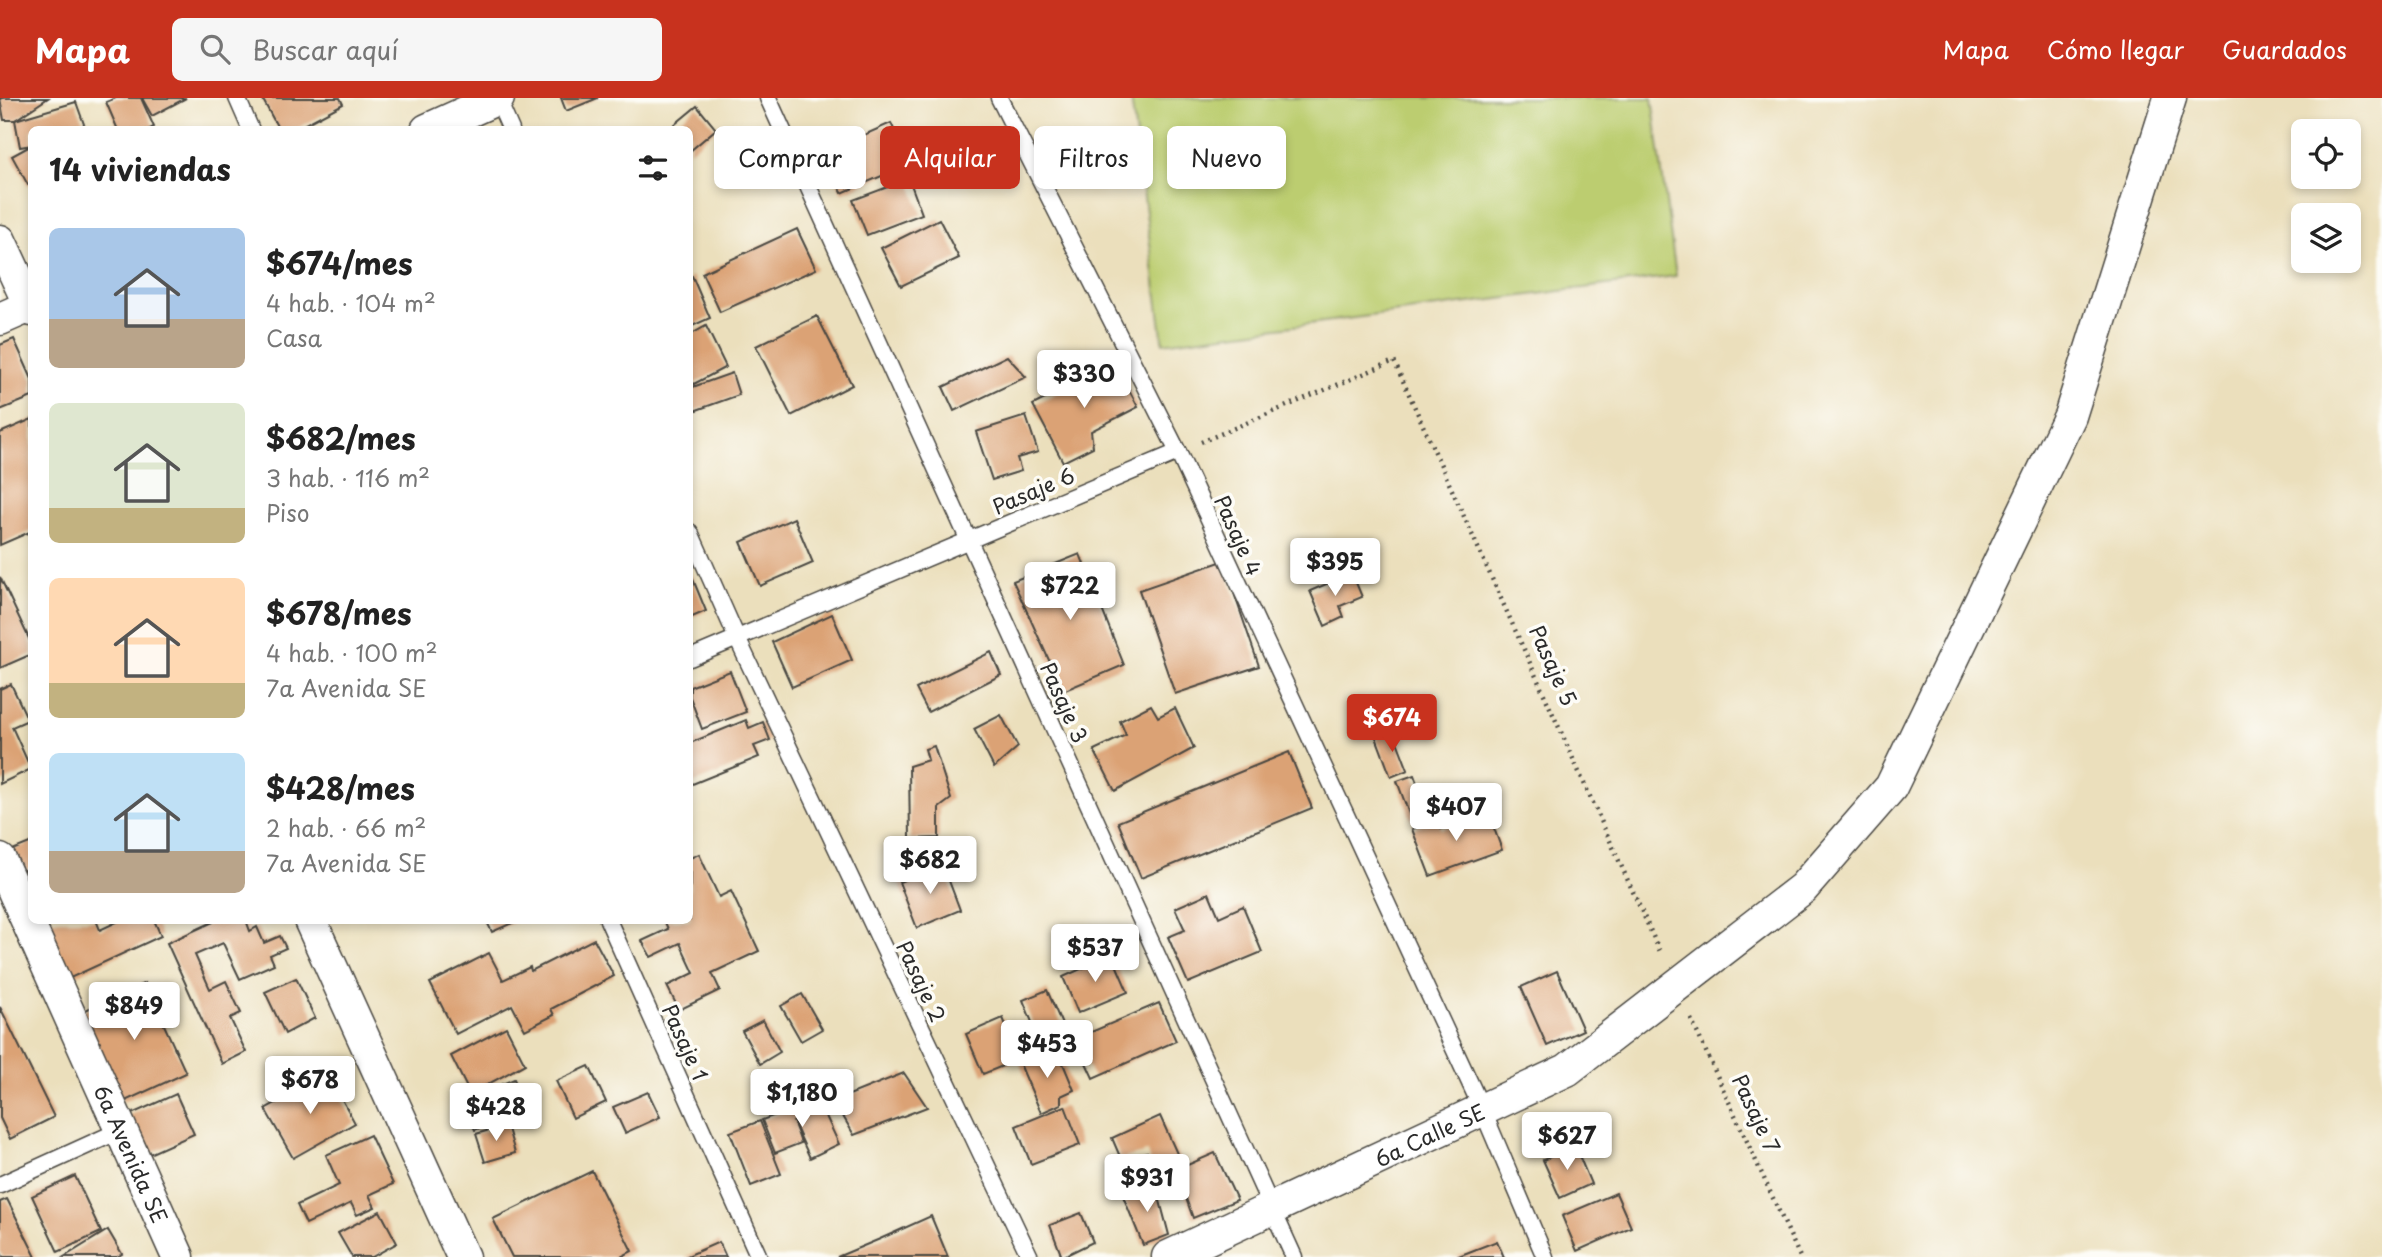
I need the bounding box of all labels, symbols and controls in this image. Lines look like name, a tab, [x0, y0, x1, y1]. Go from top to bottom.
search box	[172, 18, 662, 81]
text: Mapa	[35, 24, 130, 74]
icon: search	[196, 30, 234, 68]
text: Buscar aquí	[252, 30, 398, 69]
text: Mapa	[1943, 31, 2009, 67]
text: Cómo llegar	[2047, 31, 2184, 67]
text: Guardados	[2222, 31, 2347, 67]
map controls	[2291, 119, 2361, 273]
button: locate	[2291, 119, 2361, 189]
chip: Comprar	[714, 126, 866, 189]
chip: Alquilar	[880, 126, 1020, 189]
chip: Filtros	[1034, 126, 1153, 189]
chip: Nuevo	[1167, 126, 1286, 189]
text: 14 viviendas	[49, 146, 231, 191]
icon: filters	[634, 149, 672, 187]
button: layers	[2291, 203, 2361, 273]
text: $674/mes	[266, 240, 413, 285]
icon: home	[105, 256, 189, 340]
text: 4 hab. · 104 m²	[266, 285, 436, 320]
text: Casa	[266, 320, 322, 355]
pin: $330	[1043, 350, 1125, 410]
text: $330	[1053, 355, 1115, 390]
text: $682/mes	[266, 415, 416, 460]
icon: home	[105, 431, 189, 515]
street label: Pasaje 6	[987, 458, 1079, 522]
text: 3 hab. · 116 m²	[266, 460, 430, 495]
street label: Pasaje 4	[1207, 490, 1271, 580]
text: Piso	[266, 495, 310, 530]
pin: $395	[1294, 538, 1376, 598]
text: $395	[1306, 543, 1364, 578]
pin: $722	[1029, 562, 1111, 622]
text: $722	[1041, 567, 1100, 602]
text: $678/mes	[266, 590, 412, 635]
icon: home	[105, 606, 189, 690]
street label: Pasaje 5	[1522, 620, 1586, 710]
text: 4 hab. · 100 m²	[266, 635, 438, 670]
street label: Pasaje 3	[1033, 657, 1097, 747]
text: 7a Avenida SE	[266, 670, 427, 705]
pin: $674	[1351, 694, 1433, 754]
text: $674	[1363, 699, 1421, 734]
text: $428/mes	[266, 765, 415, 810]
icon: home	[105, 781, 189, 865]
pin: $407	[1415, 784, 1497, 843]
text: $407	[1426, 788, 1486, 823]
text: 2 hab. · 66 m²	[266, 810, 426, 845]
pin: $682	[889, 836, 971, 896]
text: $682	[900, 841, 960, 876]
text: 7a Avenida SE	[266, 845, 427, 880]
pin: $537	[1054, 924, 1136, 984]
text: $537	[1067, 929, 1123, 964]
street label: Pasaje 2	[889, 935, 955, 1027]
pin: $849	[93, 982, 175, 1042]
text: $849	[105, 987, 163, 1022]
street label: Pasaje 1	[655, 999, 717, 1085]
pin: $453	[1006, 1020, 1088, 1080]
text: $453	[1017, 1025, 1077, 1060]
pin: $678	[269, 1056, 351, 1116]
text: $678	[281, 1061, 339, 1096]
street label: Pasaje 7	[1725, 1068, 1789, 1158]
pin: $1,180	[745, 1070, 859, 1129]
text: $1,180	[766, 1074, 838, 1109]
street label: 6a Avenida SE	[87, 1079, 177, 1228]
pin: $428	[455, 1084, 537, 1143]
text: $428	[466, 1088, 526, 1123]
street label: 6a Calle SE	[1369, 1095, 1490, 1174]
pin: $627	[1526, 1112, 1608, 1172]
text: $627	[1538, 1117, 1596, 1152]
pin: $931	[1106, 1154, 1188, 1214]
text: $931	[1120, 1159, 1174, 1194]

